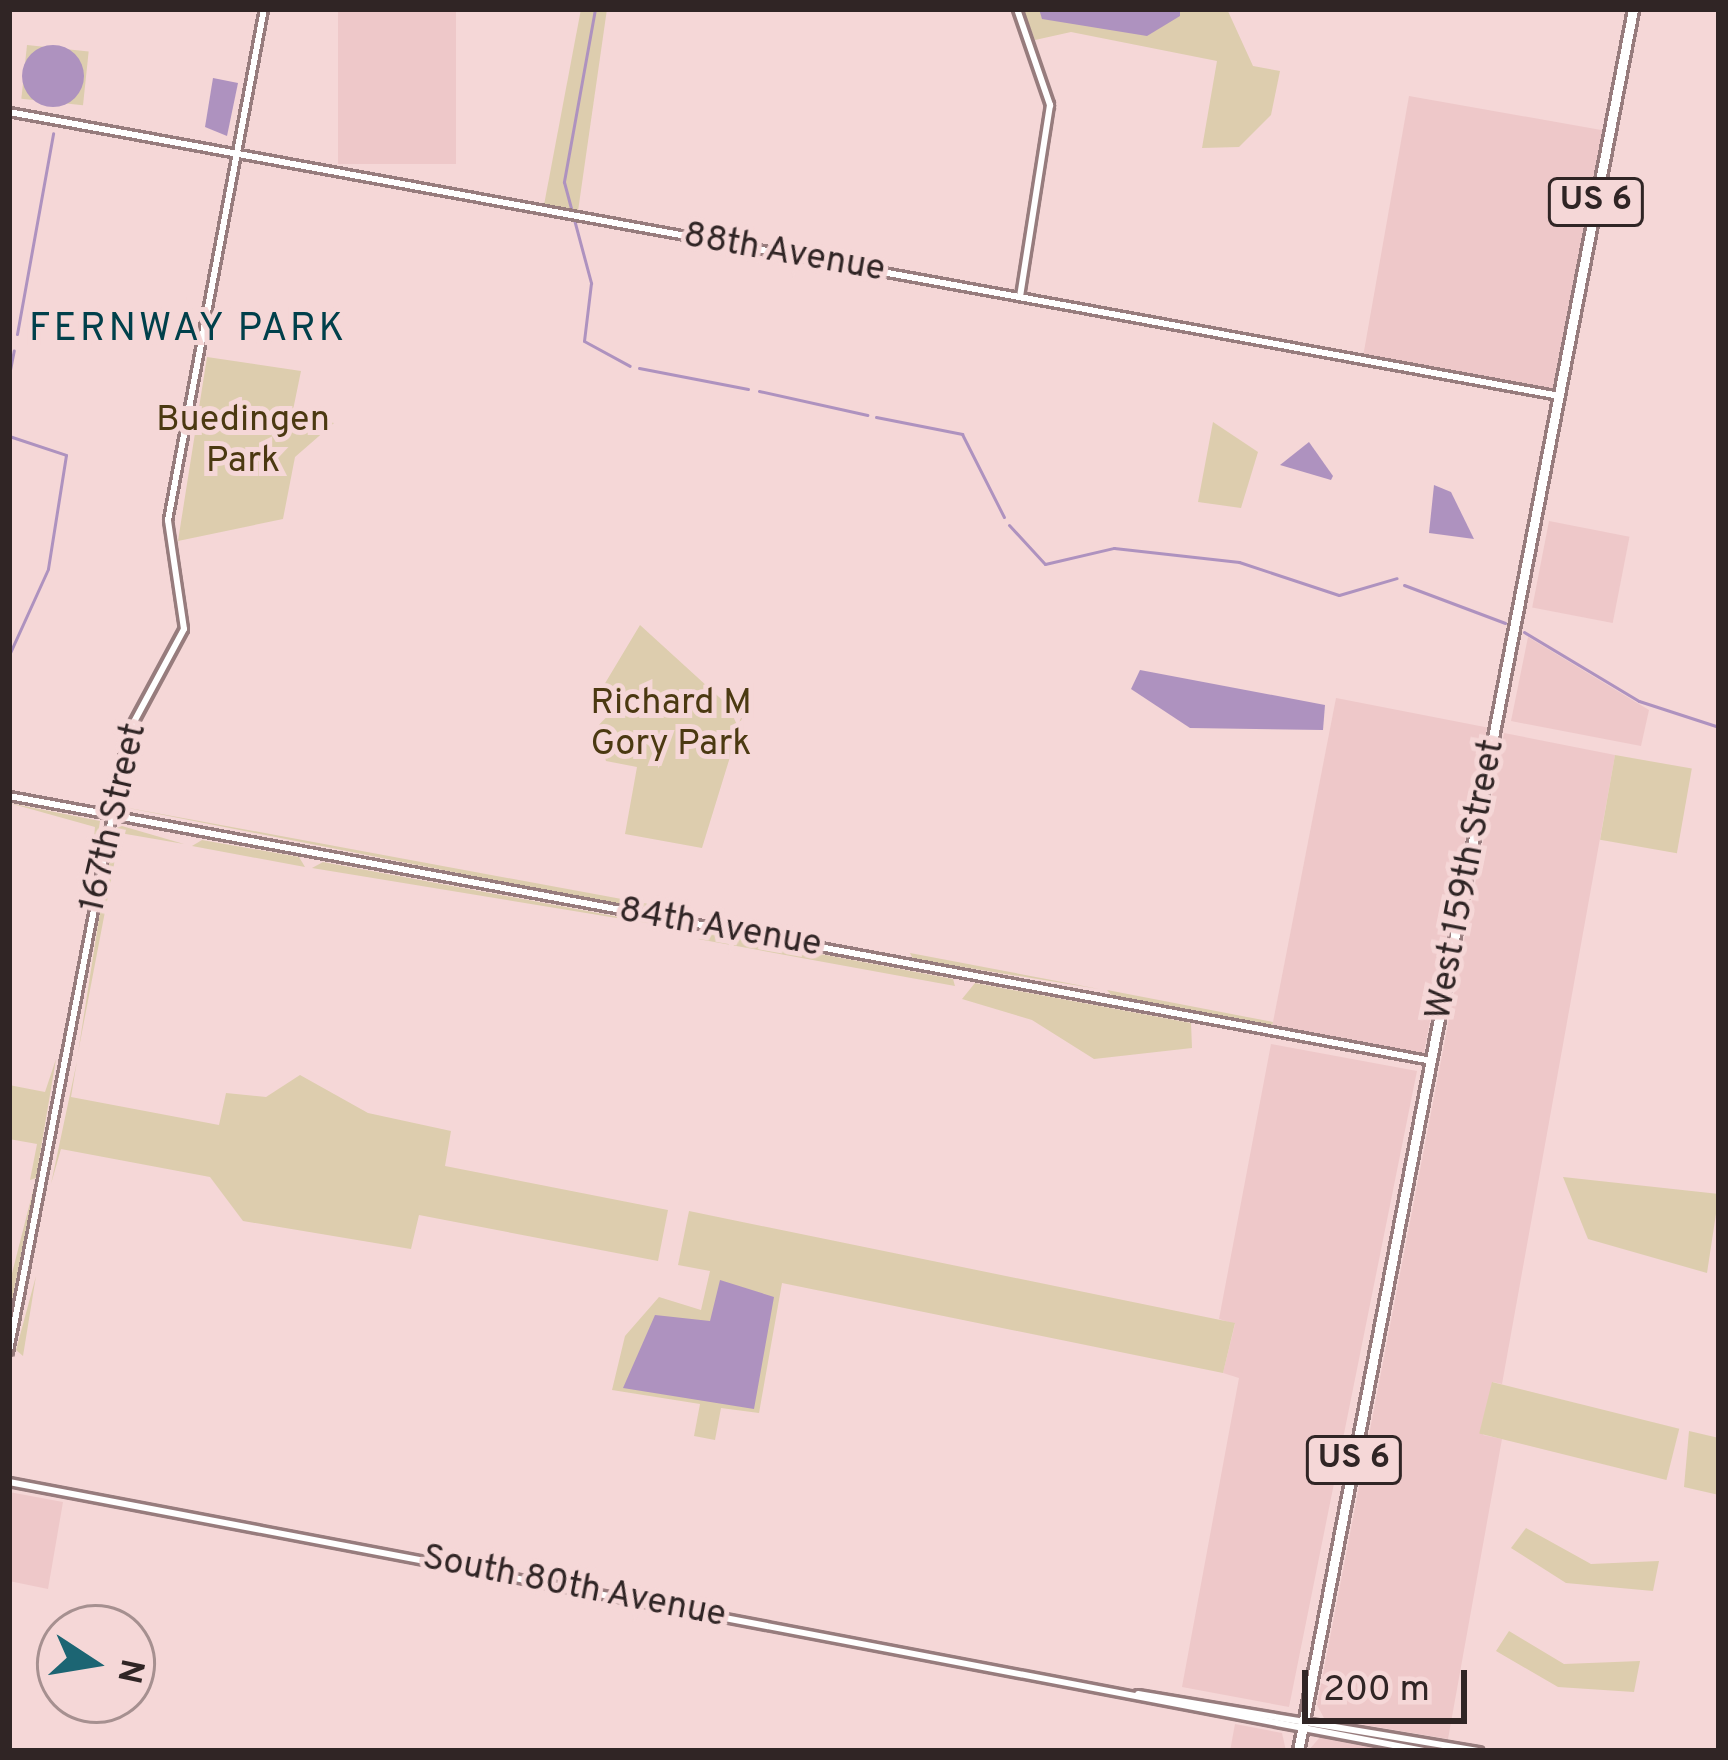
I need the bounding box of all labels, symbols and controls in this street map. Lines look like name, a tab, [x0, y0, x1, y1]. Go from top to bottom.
road number: US 6	[1545, 175, 1647, 229]
street label: 88th Avenue	[679, 215, 889, 293]
district label: FERNWAY PARK	[28, 308, 348, 354]
park label: Buedingen Park	[156, 399, 330, 484]
park label: Richard M Gory Park	[590, 682, 752, 767]
street label: 167th Street	[72, 719, 158, 917]
street label: West 159th Street	[1419, 736, 1515, 1024]
street label: 84th Avenue	[615, 890, 825, 968]
road number: US 6	[1303, 1433, 1405, 1487]
street label: South 80th Avenue	[418, 1537, 730, 1639]
north arrow	[36, 1604, 156, 1724]
scale bar	[1308, 1646, 1473, 1720]
text: N	[105, 1655, 151, 1687]
text: 200 m	[1323, 1668, 1430, 1714]

